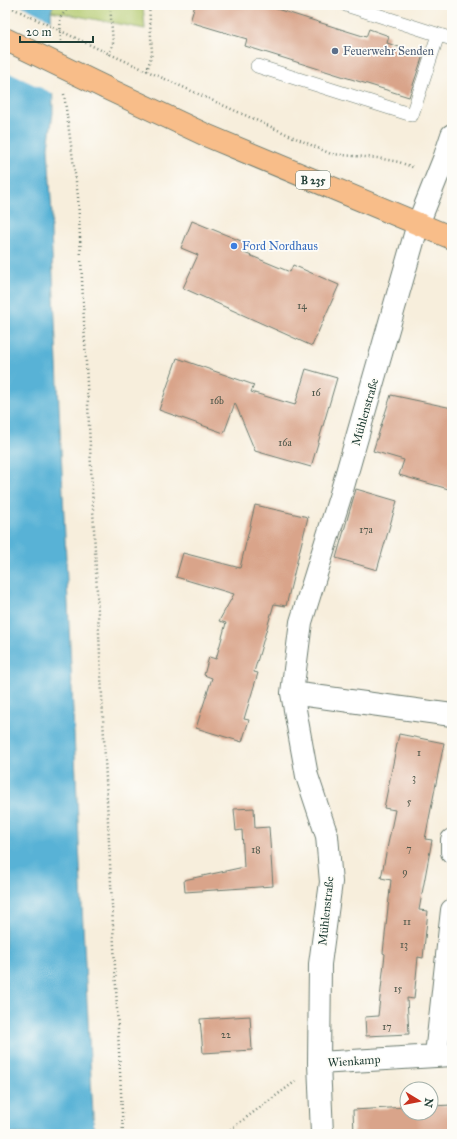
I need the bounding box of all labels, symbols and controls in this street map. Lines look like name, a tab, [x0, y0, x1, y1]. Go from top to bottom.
scale bar	[20, 18, 93, 44]
text: 20 m	[26, 25, 52, 39]
place label: Feuerwehr Senden	[343, 44, 434, 58]
marker: Feuerwehr Senden	[330, 46, 340, 56]
road number: B 235	[296, 171, 330, 189]
place label: Ford Nordhaus	[242, 239, 318, 253]
marker: Ford Nordhaus	[229, 241, 239, 251]
house number: 14	[297, 300, 307, 312]
street label: Mühlenstraße	[349, 377, 381, 447]
house number: 16	[311, 387, 321, 399]
house number: 16b	[210, 395, 224, 407]
house number: 16a	[278, 437, 292, 449]
house number: 17a	[359, 524, 374, 536]
house number: 1	[417, 747, 421, 759]
house number: 3	[412, 772, 416, 784]
house number: 5	[407, 796, 412, 808]
house number: 7	[406, 843, 412, 855]
house number: 18	[251, 844, 261, 856]
house number: 9	[402, 866, 408, 878]
street label: Mühlenstraße	[315, 876, 337, 946]
house number: 11	[403, 916, 411, 928]
house number: 13	[400, 939, 408, 951]
house number: 15	[394, 983, 403, 995]
house number: 17	[382, 1021, 392, 1033]
house number: 22	[221, 1029, 231, 1041]
street label: Wienkamp	[327, 1052, 381, 1070]
north arrow	[399, 1081, 439, 1121]
text: N	[421, 1097, 436, 1109]

